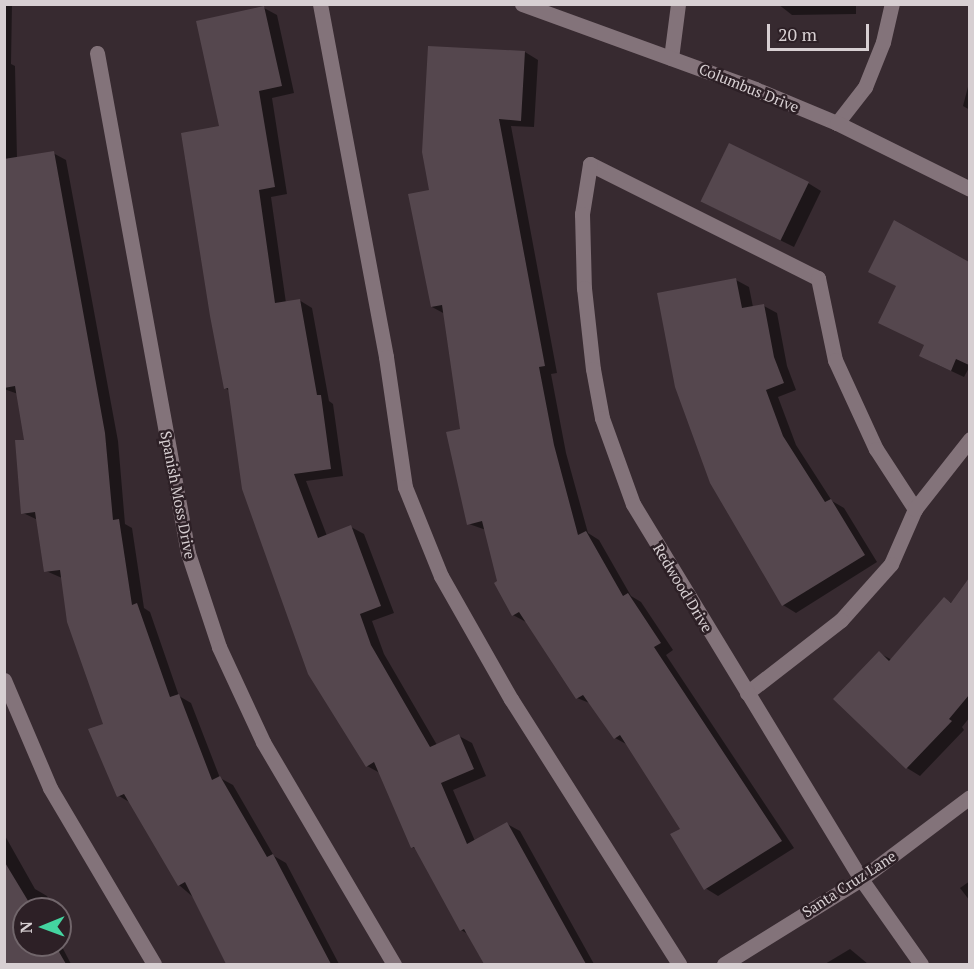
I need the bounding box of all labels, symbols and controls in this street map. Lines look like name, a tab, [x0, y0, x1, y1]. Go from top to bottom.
scale bar	[770, 12, 872, 50]
text: 20 m	[778, 22, 817, 46]
street label: Columbus Drive	[696, 60, 802, 116]
street label: Spanish Moss Drive	[157, 429, 199, 561]
street label: Redwood Drive	[649, 540, 717, 636]
street label: Santa Cruz Lane	[799, 847, 899, 921]
north arrow	[12, 897, 72, 957]
text: N	[15, 921, 37, 934]

